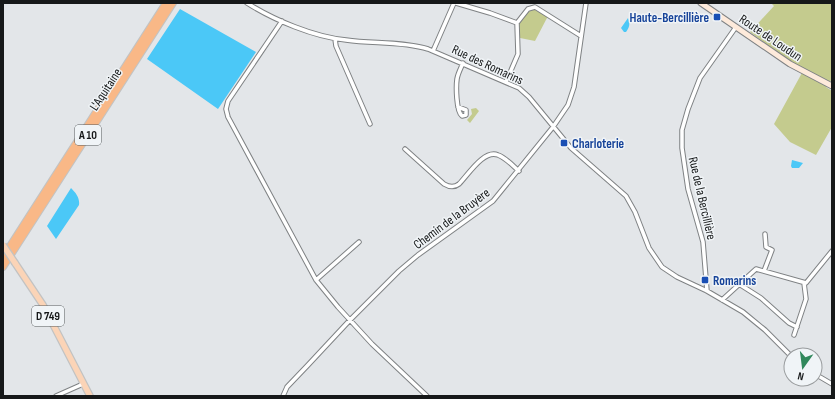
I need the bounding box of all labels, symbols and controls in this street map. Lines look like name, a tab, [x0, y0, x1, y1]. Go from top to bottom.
place label: Haute-Bercillière	[630, 10, 709, 26]
street label: Route de Loudun	[736, 11, 805, 65]
marker: Haute-Bercillière	[712, 12, 722, 22]
street label: Rue des Romarins	[449, 41, 526, 89]
street label: L'Aquitaine	[86, 65, 125, 114]
road number: A 10	[75, 125, 101, 145]
place label: Charloterie	[572, 136, 625, 152]
marker: Charloterie	[559, 138, 569, 148]
street label: Rue de la Bercillière	[685, 155, 719, 241]
street label: Chemin de la Bruyère	[410, 185, 493, 253]
place label: Romarins	[713, 273, 756, 289]
marker: Romarins	[700, 275, 710, 285]
road number: D 749	[32, 306, 64, 326]
north arrow	[783, 347, 823, 387]
text: N	[796, 369, 805, 383]

